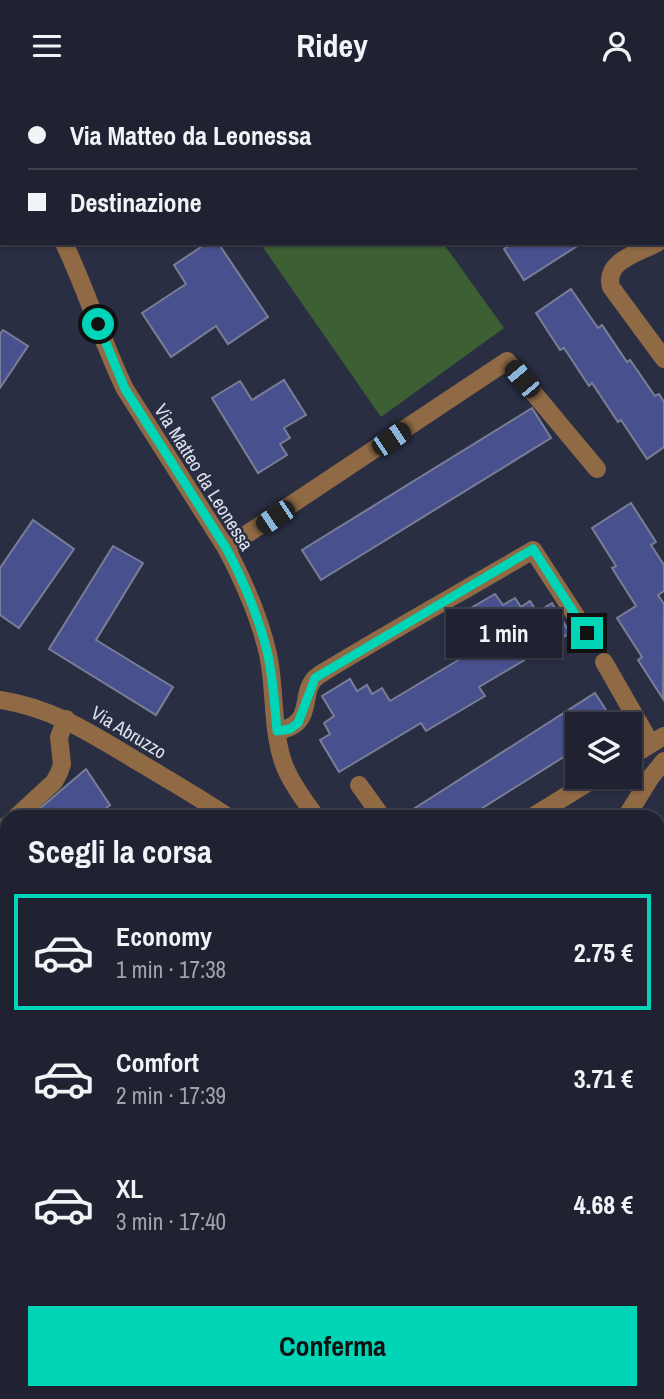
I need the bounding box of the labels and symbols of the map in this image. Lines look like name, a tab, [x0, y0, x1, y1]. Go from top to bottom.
route start	[82, 308, 114, 340]
car	[501, 356, 544, 402]
street label: Via Matteo da Leonessa	[148, 399, 260, 556]
car	[368, 419, 415, 459]
car	[252, 497, 299, 537]
callout: 1 min	[447, 609, 562, 657]
route end	[571, 617, 603, 649]
street label: Via Abruzzo	[86, 699, 172, 765]

